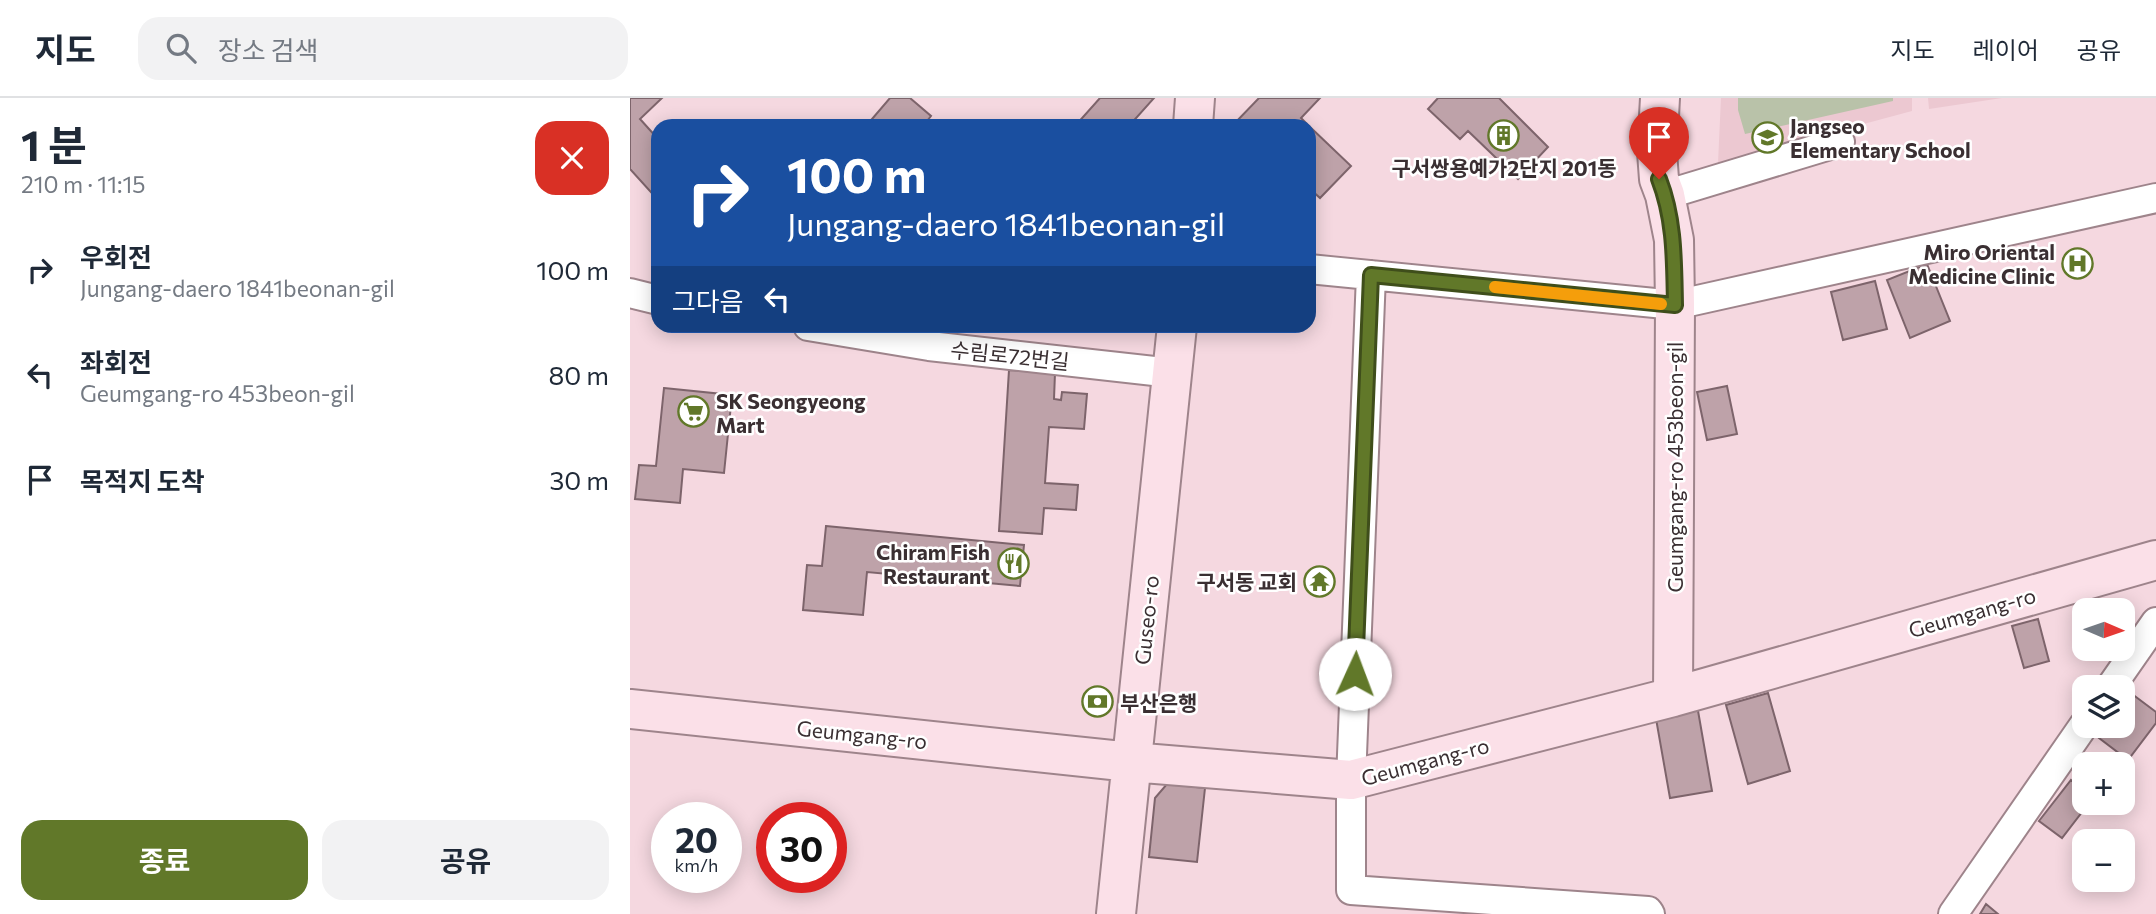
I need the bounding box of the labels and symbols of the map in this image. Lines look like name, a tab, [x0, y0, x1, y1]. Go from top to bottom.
pin	[1629, 107, 1689, 179]
place label: Jangseo Elementary School	[1790, 113, 1971, 162]
building icon: 구서쌍용예가2단지 201동	[1487, 118, 1521, 152]
school or university icon: Jangseo Elementary School	[1750, 120, 1784, 154]
place label: 구서쌍용예가2단지 201동	[1391, 155, 1617, 180]
place label: Miro Oriental Medicine Clinic	[1908, 239, 2055, 288]
hospital icon: Miro Oriental Medicine Clinic	[2061, 246, 2095, 280]
street label: 수림로72번길	[949, 336, 1071, 374]
street label: Geumgang-ro 453beon-gil	[1662, 342, 1687, 592]
place label: SK Seongyeong Mart	[716, 388, 866, 437]
supermarket icon: SK Seongyeong Mart	[676, 395, 710, 429]
place label: Chiram Fish Restaurant	[876, 539, 990, 588]
restaurant icon: Chiram Fish Restaurant	[996, 546, 1030, 580]
temple icon: 구서동 교회	[1303, 564, 1337, 598]
place label: 구서동 교회	[1196, 569, 1297, 594]
street label: Guseo-ro	[1129, 574, 1163, 666]
street label: Geumgang-ro	[1906, 582, 2038, 642]
north arrow	[2072, 598, 2135, 662]
position arrow	[1318, 637, 1392, 711]
bank icon: 부산은행	[1080, 685, 1114, 719]
place label: 부산은행	[1120, 690, 1197, 715]
street label: Geumgang-ro	[795, 715, 929, 753]
street label: Geumgang-ro	[1358, 732, 1492, 790]
speed limit sign: 30	[756, 802, 847, 893]

